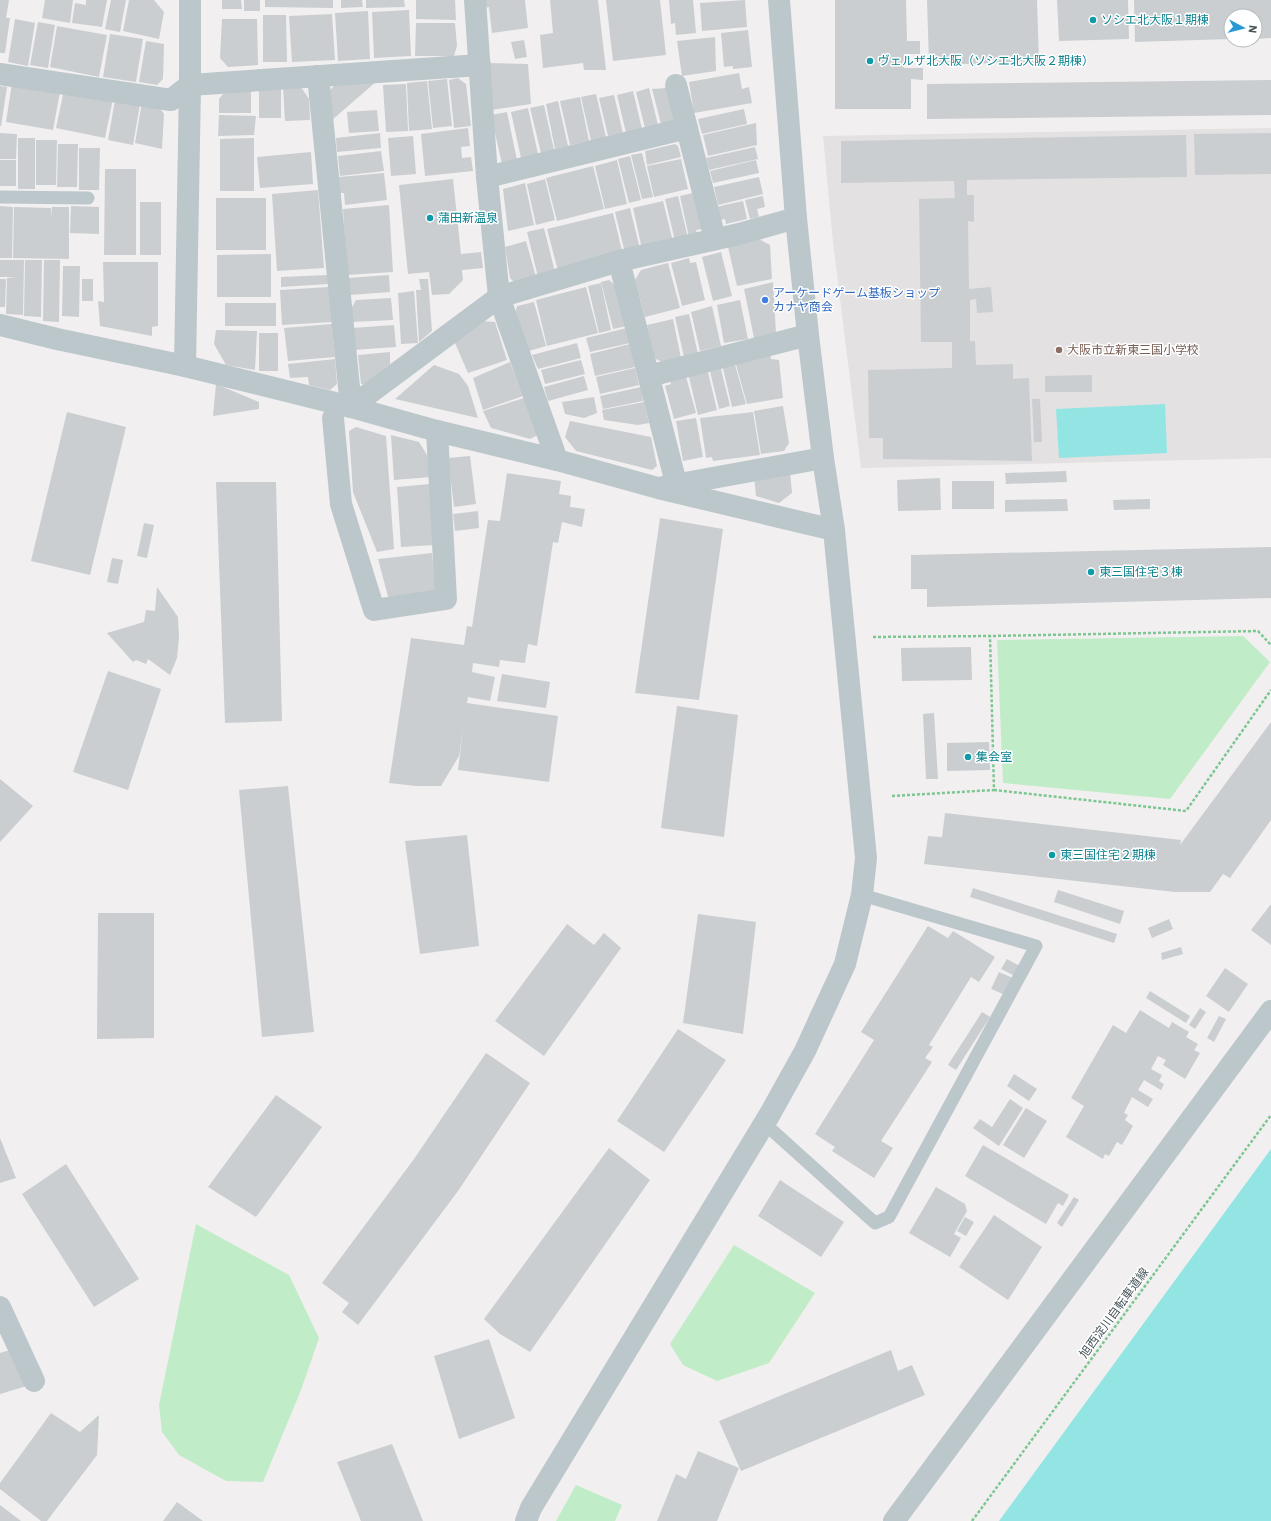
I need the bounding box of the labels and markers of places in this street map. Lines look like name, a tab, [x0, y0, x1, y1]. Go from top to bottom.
place label: ソシエ北大阪１期棟	[1101, 12, 1209, 27]
marker: ソシエ北大阪１期棟	[1088, 15, 1098, 25]
place label: ヴェルザ北大阪（ソシエ北大阪２期棟）	[878, 53, 1094, 68]
marker: ヴェルザ北大阪（ソシエ北大阪２期棟）	[865, 56, 875, 66]
place label: 蒲田新温泉	[438, 210, 498, 225]
marker: 蒲田新温泉	[425, 213, 435, 223]
place label: アーケードゲーム基板ショップ カナヤ商会	[773, 285, 940, 314]
marker: アーケードゲーム基板ショップ カナヤ商会	[760, 295, 770, 305]
place label: 大阪市立新東三国小学校	[1067, 342, 1199, 357]
marker: 大阪市立新東三国小学校	[1054, 345, 1064, 355]
place label: 東三国住宅３棟	[1099, 564, 1183, 579]
marker: 東三国住宅３棟	[1086, 567, 1096, 577]
place label: 集会室	[976, 749, 1012, 764]
marker: 集会室	[963, 752, 973, 762]
place label: 東三国住宅２期棟	[1060, 847, 1156, 862]
marker: 東三国住宅２期棟	[1047, 850, 1057, 860]

